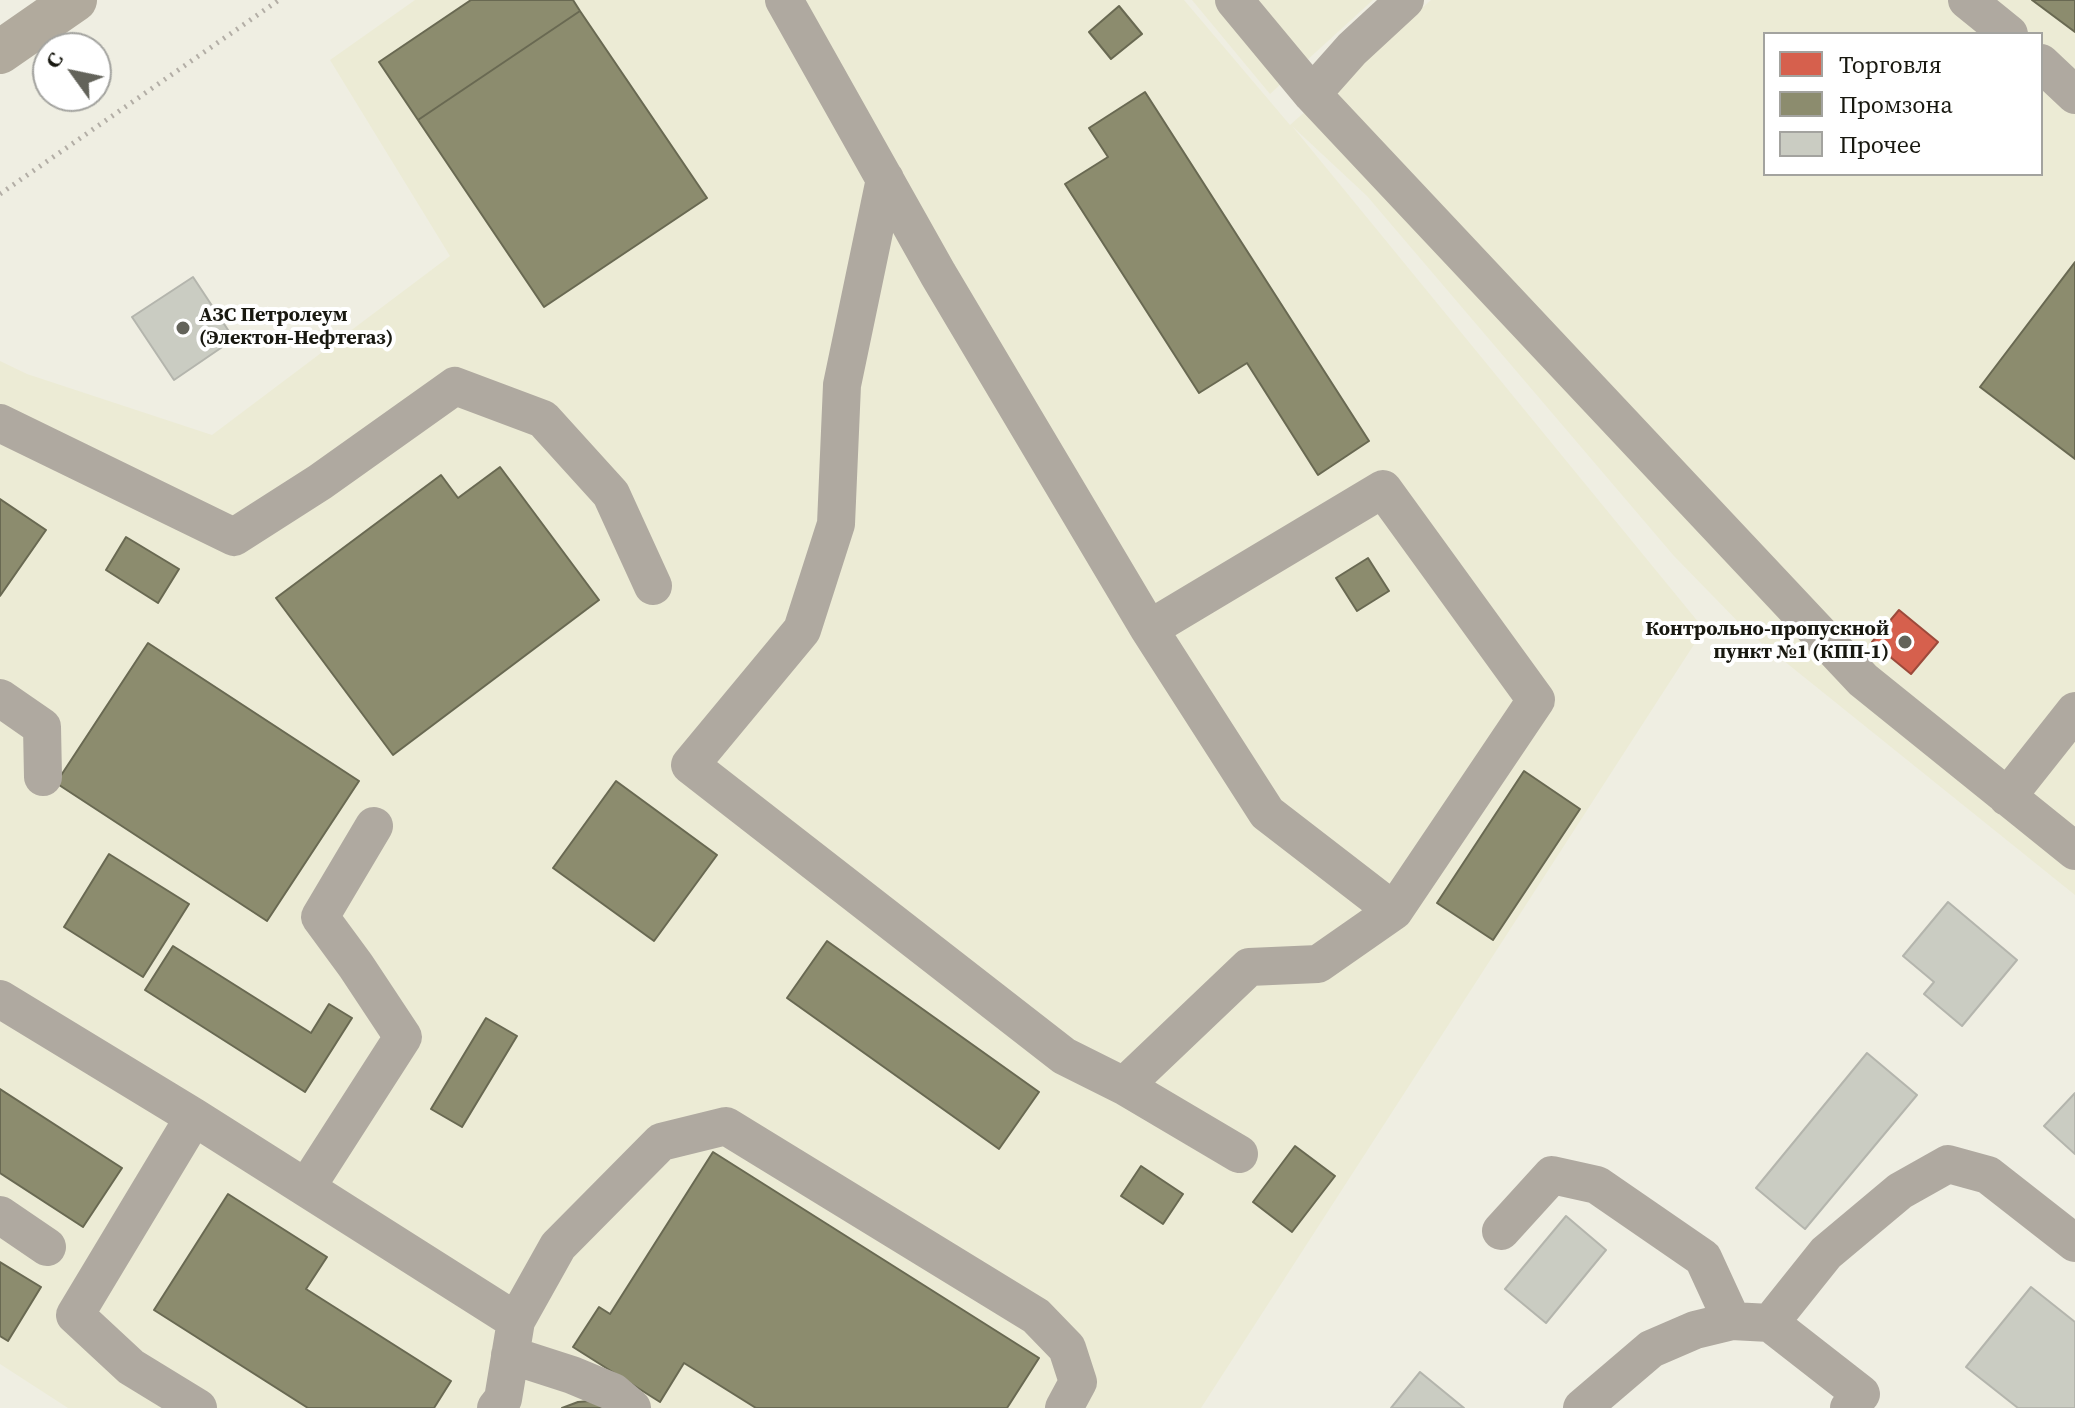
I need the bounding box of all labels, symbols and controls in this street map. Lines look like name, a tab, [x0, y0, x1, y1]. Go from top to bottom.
north arrow	[32, 32, 112, 112]
legend	[1763, 32, 2043, 176]
text: С	[37, 46, 70, 74]
text: Торговля	[1839, 48, 1942, 81]
text: Промзона	[1839, 88, 1953, 121]
text: Прочее	[1839, 128, 1921, 161]
place label: АЗС Петролеум (Электон-Нефтегаз)	[199, 304, 393, 351]
marker: АЗС Петролеум (Электон-Нефтегаз)	[174, 319, 192, 337]
place label: Контрольно-пропускной пункт №1 (КПП-1)	[1645, 618, 1889, 665]
marker: Контрольно-пропускной пункт №1 (КПП-1)	[1896, 633, 1914, 651]

